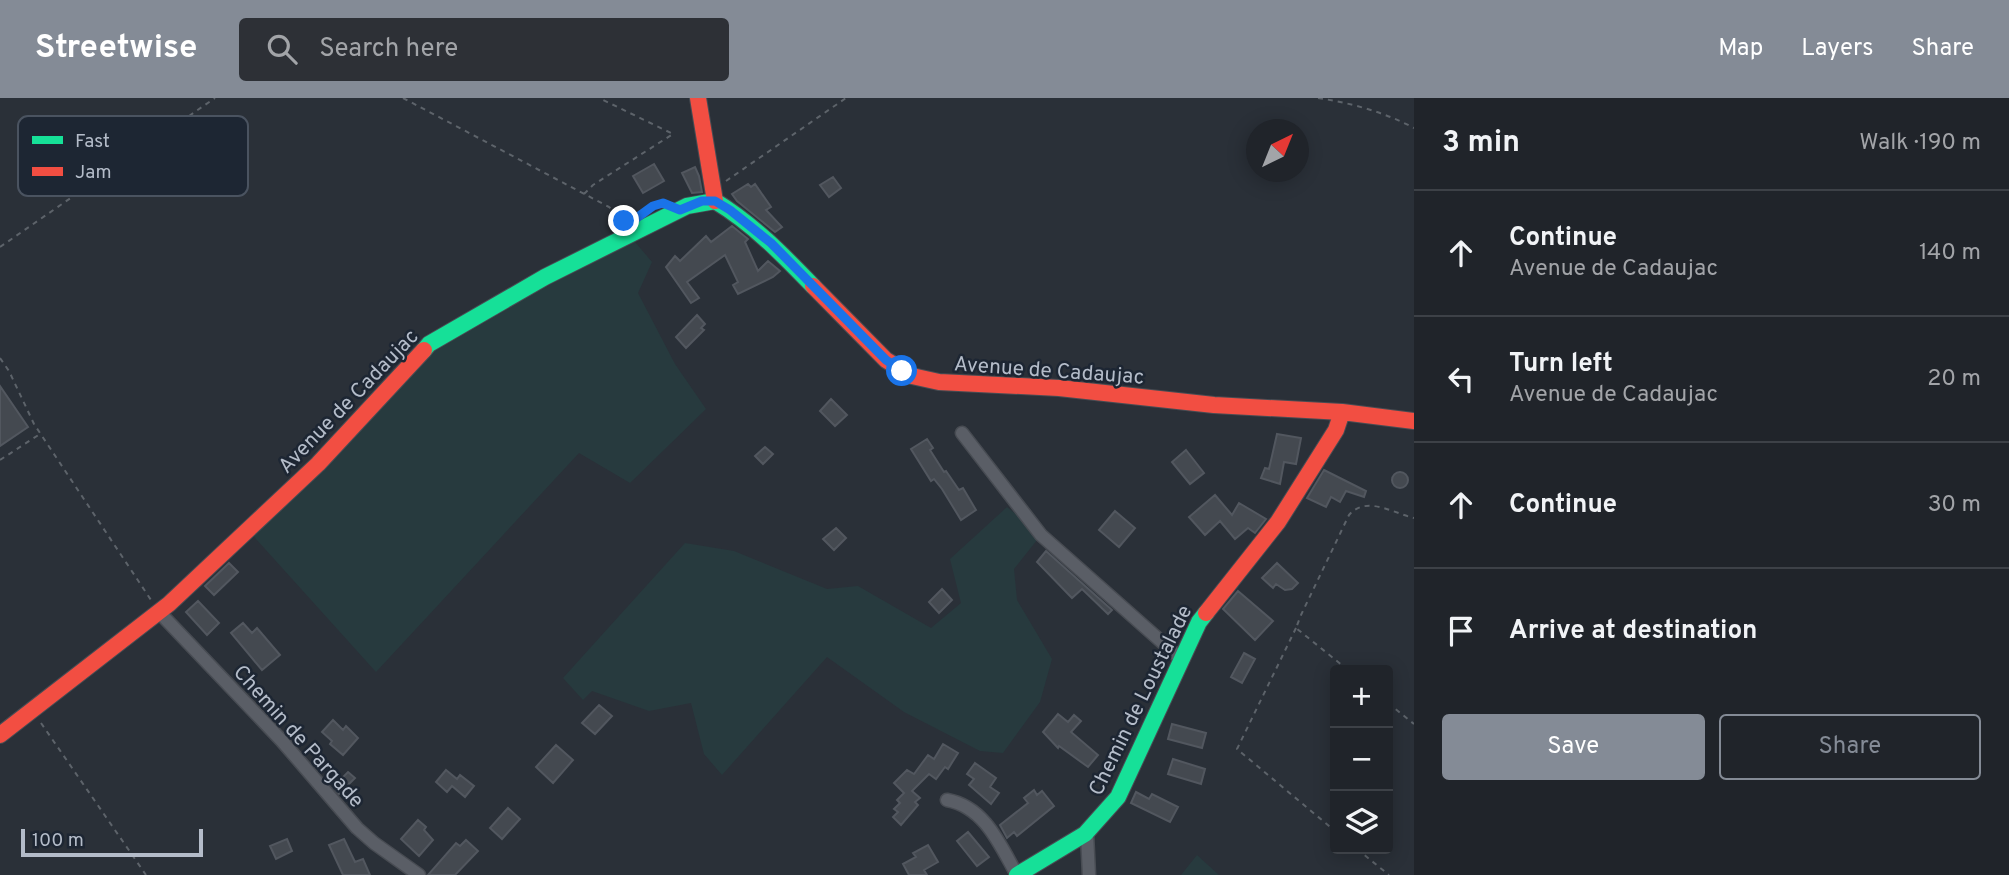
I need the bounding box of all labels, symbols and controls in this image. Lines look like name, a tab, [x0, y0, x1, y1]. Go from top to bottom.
search box	[239, 18, 729, 81]
text: Streetwise	[35, 28, 197, 70]
icon: search	[263, 30, 301, 68]
text: Search here	[319, 33, 458, 66]
text: Map	[1718, 34, 1763, 64]
text: Layers	[1801, 34, 1873, 64]
text: Share	[1911, 34, 1974, 64]
legend	[18, 116, 248, 196]
north arrow	[1246, 119, 1309, 182]
text: 3 min	[1442, 125, 1520, 162]
text: Walk · 190 m	[1859, 129, 1981, 158]
text: Fast	[75, 130, 110, 154]
text: Jam	[75, 161, 112, 185]
route end	[608, 205, 639, 236]
text: Continue	[1509, 222, 1617, 255]
icon: ahead	[1442, 234, 1480, 272]
text: 140 m	[1919, 239, 1981, 268]
text: Avenue de Cadaujac	[1509, 255, 1718, 284]
street label: Avenue de Cadaujac	[273, 324, 425, 480]
text: Turn left	[1509, 348, 1613, 381]
street label: Avenue de Cadaujac	[953, 351, 1145, 392]
route start	[886, 355, 917, 386]
icon: left	[1442, 360, 1480, 398]
text: 20 m	[1927, 365, 1981, 394]
text: Avenue de Cadaujac	[1509, 381, 1718, 410]
icon: ahead	[1442, 486, 1480, 524]
text: Continue	[1509, 489, 1617, 522]
text: 30 m	[1928, 491, 1981, 520]
street label: Chemin de Loustalade	[1083, 601, 1199, 800]
icon: arrive	[1442, 612, 1480, 650]
text: Arrive at destination	[1509, 615, 1757, 648]
street label: Chemin de Pargade	[227, 660, 369, 814]
map controls	[1330, 665, 1393, 854]
button: +	[1330, 665, 1393, 728]
button: Save	[1442, 714, 1705, 780]
button: Share	[1719, 714, 1981, 780]
button: −	[1330, 728, 1393, 791]
button: layers	[1330, 791, 1393, 854]
scale bar	[21, 826, 203, 858]
text: 100 m	[32, 829, 84, 853]

